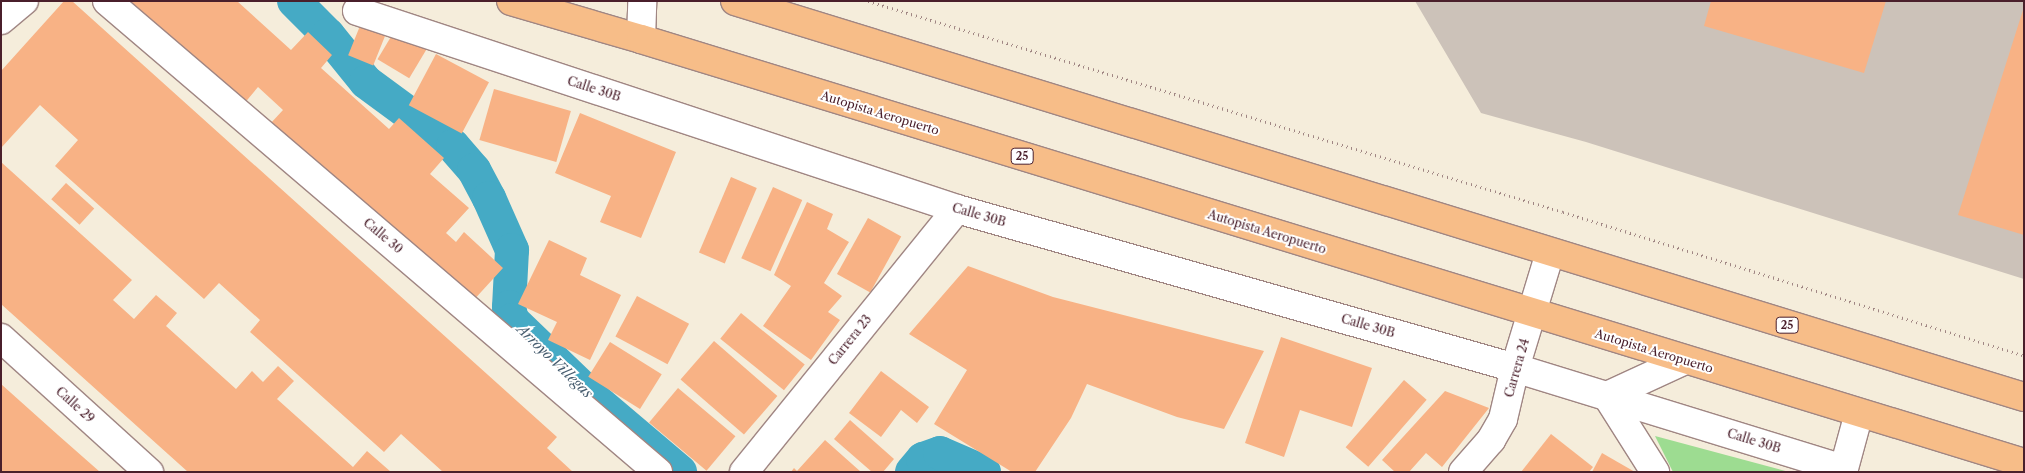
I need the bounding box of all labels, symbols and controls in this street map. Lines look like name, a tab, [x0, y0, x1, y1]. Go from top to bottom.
street label: Calle 30B	[566, 74, 622, 104]
street label: Autopista Aeropuerto	[819, 88, 941, 138]
road number: 25	[1010, 148, 1034, 164]
street label: Calle 30B	[950, 200, 1008, 230]
street label: Autopista Aeropuerto	[1206, 207, 1328, 257]
street label: Calle 30	[360, 215, 406, 257]
street label: Calle 30B	[1339, 311, 1397, 341]
street label: Carrera 23	[825, 312, 875, 368]
road number: 25	[1774, 316, 1800, 334]
water label: Arroyo Villegas	[514, 321, 596, 401]
street label: Autopista Aeropuerto	[1593, 326, 1715, 376]
street label: Carrera 24	[1502, 337, 1532, 399]
street label: Calle 29	[53, 384, 97, 426]
street label: Calle 30B	[1725, 426, 1783, 456]

